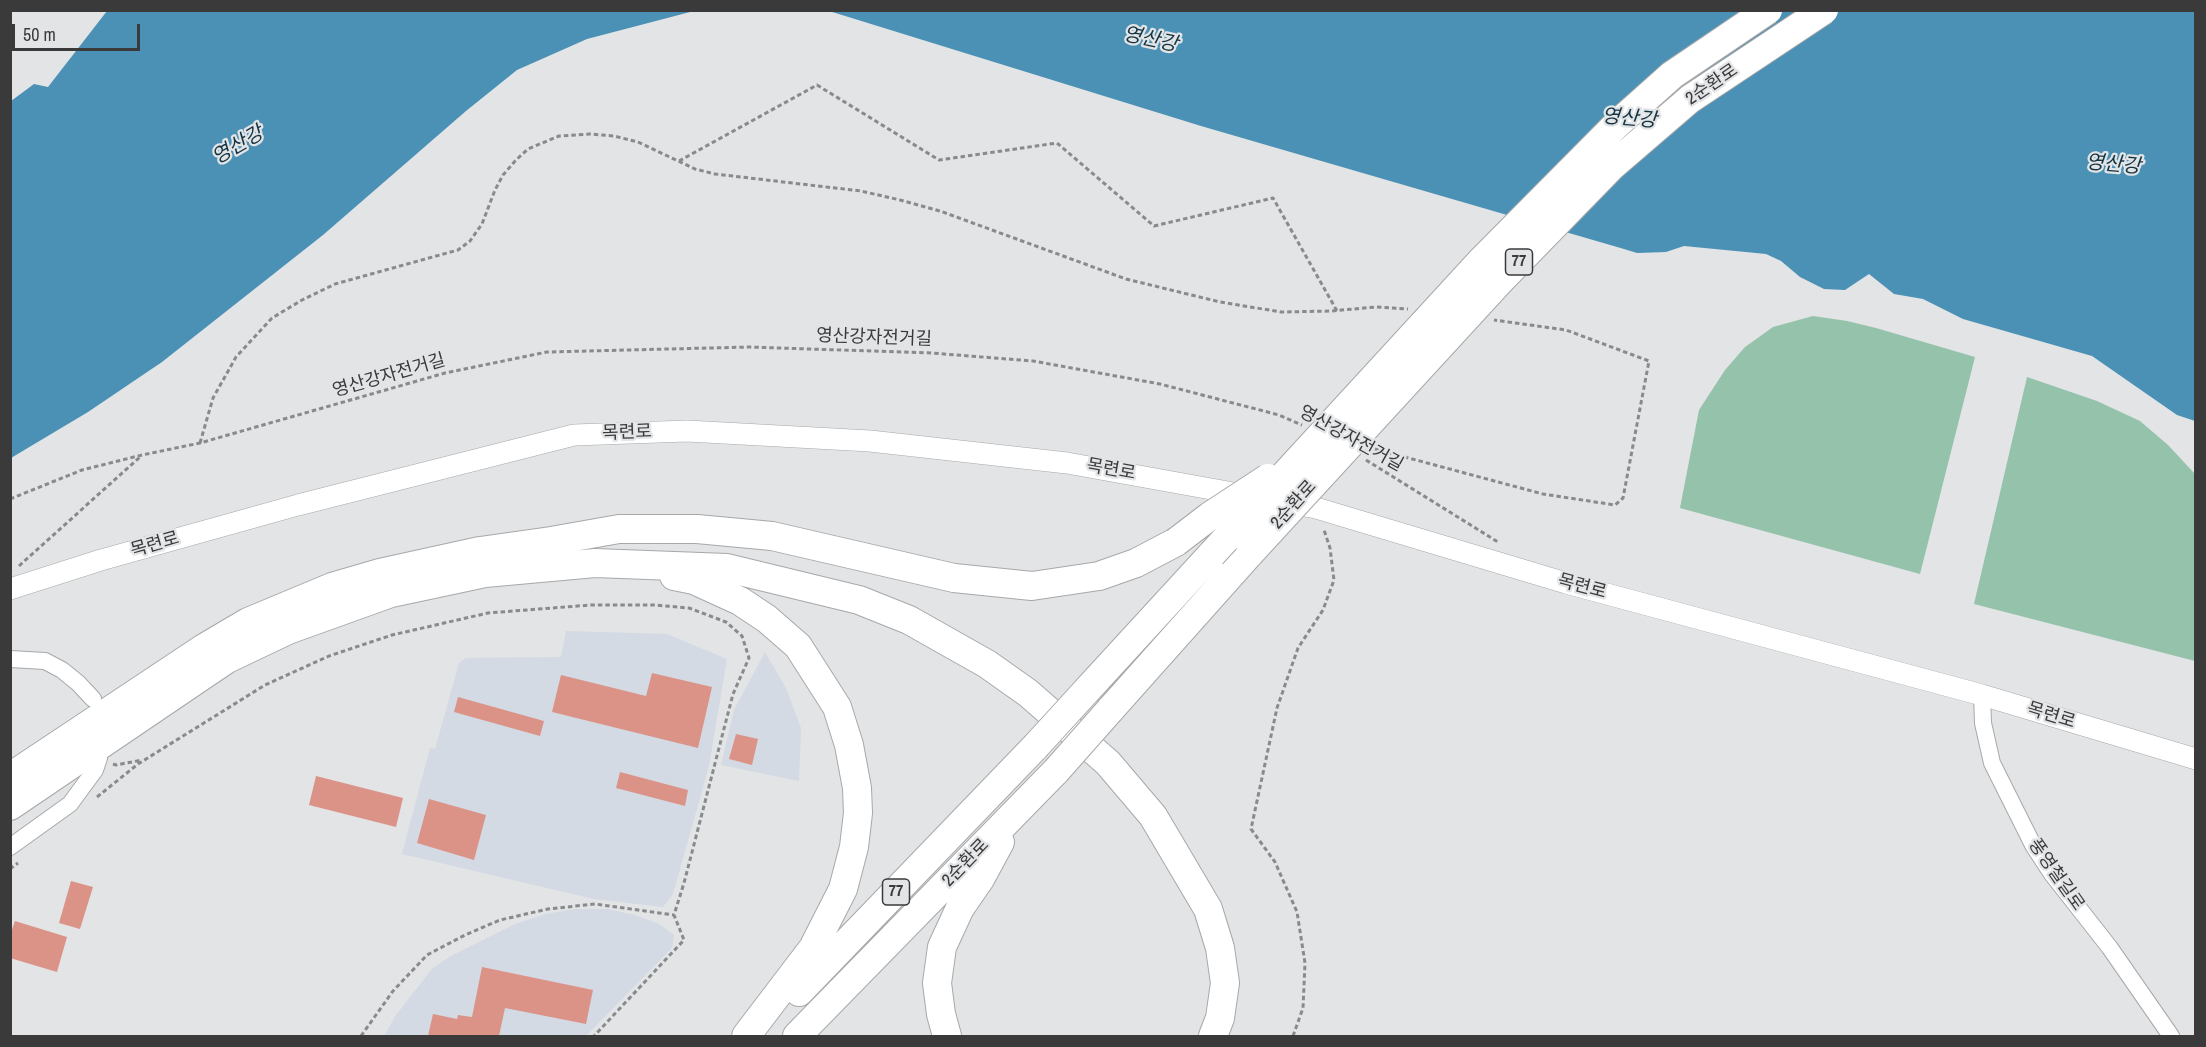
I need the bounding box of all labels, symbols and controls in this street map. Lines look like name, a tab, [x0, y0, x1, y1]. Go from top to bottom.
scale bar	[15, 12, 142, 50]
text: 50 m	[23, 22, 56, 47]
water label: 영산강	[1121, 23, 1179, 57]
street label: 2순환로	[1682, 60, 1742, 110]
water label: 영산강	[1600, 105, 1658, 133]
water label: 영산강	[208, 122, 268, 170]
water label: 영산강	[2084, 151, 2142, 179]
road number: 77	[1506, 249, 1532, 275]
street label: 영산강자전거길	[816, 325, 932, 351]
street label: 영산강자전거길	[330, 350, 448, 402]
street label: 영산강자전거길	[1295, 401, 1407, 477]
street label: 목련로	[602, 421, 652, 445]
street label: 목련로	[1085, 455, 1137, 485]
street label: 2순환로	[1267, 476, 1321, 534]
street label: 목련로	[128, 528, 182, 562]
street label: 목련로	[1555, 570, 1609, 604]
street label: 목련로	[2024, 698, 2078, 734]
street label: 2순환로	[938, 835, 994, 891]
street label: 풍영철길로	[2023, 835, 2089, 915]
road number: 77	[882, 879, 910, 905]

